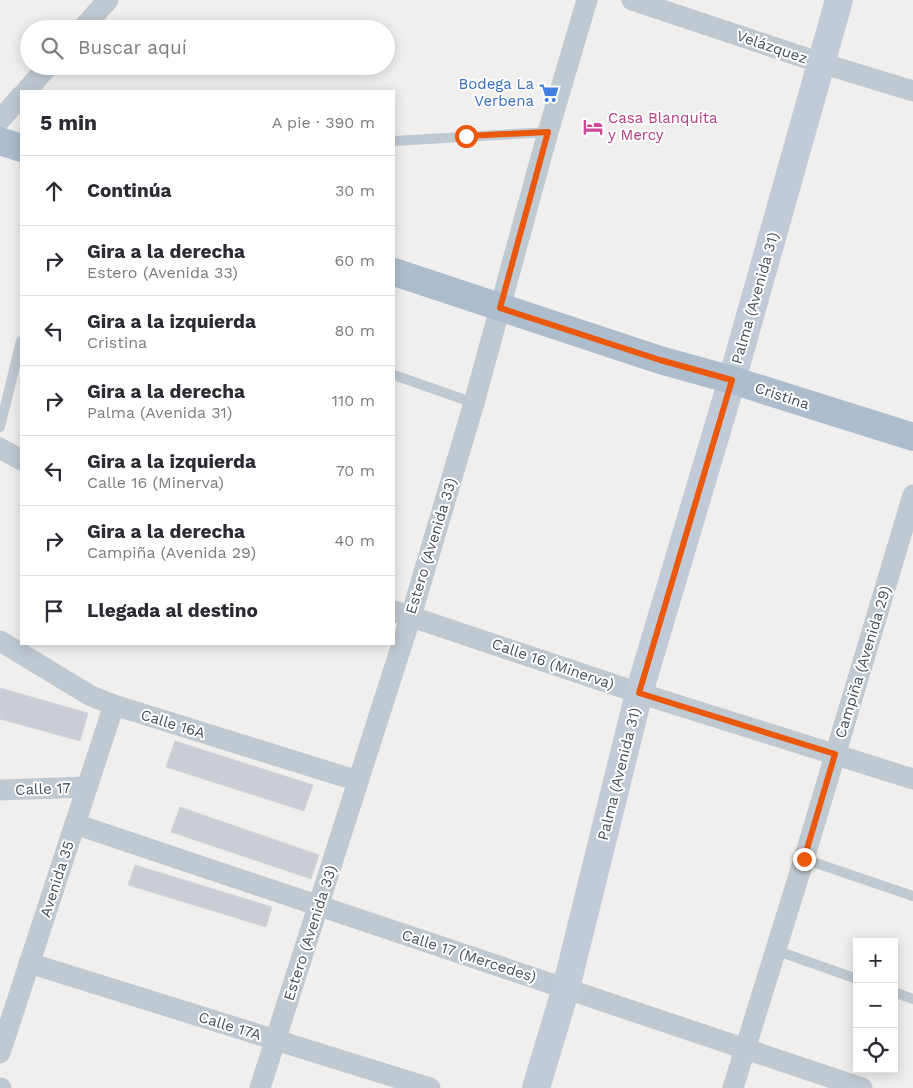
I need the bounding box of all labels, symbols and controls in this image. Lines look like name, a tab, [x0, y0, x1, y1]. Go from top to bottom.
search box	[20, 20, 395, 75]
street label: Velázquez	[734, 26, 810, 68]
icon: search	[38, 34, 66, 62]
text: Buscar aquí	[78, 36, 187, 59]
place label: Bodega La Verbena	[458, 75, 535, 110]
supermarket icon: Bodega La Verbena	[538, 82, 560, 104]
place label: Casa Blanquita y Mercy	[608, 109, 718, 144]
text: 5 min	[40, 110, 97, 135]
text: A pie · 390 m	[272, 113, 375, 132]
hotel icon: Casa Blanquita y Mercy	[582, 116, 604, 138]
route start	[455, 125, 478, 148]
icon: ahead	[40, 177, 68, 205]
text: Continúa	[87, 179, 171, 202]
text: 30 m	[335, 181, 375, 200]
street label: Palma (Avenida 31)	[728, 230, 782, 366]
text: Gira a la derecha	[87, 240, 245, 263]
icon: right	[40, 247, 68, 275]
text: 60 m	[335, 251, 375, 270]
text: Estero (Avenida 33)	[87, 263, 238, 282]
text: Gira a la izquierda	[87, 310, 256, 333]
icon: left	[40, 317, 68, 345]
text: 80 m	[334, 321, 375, 340]
text: Cristina	[87, 333, 147, 352]
street label: Cristina	[752, 379, 812, 413]
text: Gira a la derecha	[87, 380, 245, 403]
icon: right	[40, 387, 68, 415]
text: 110 m	[332, 391, 375, 410]
text: Palma (Avenida 31)	[87, 403, 232, 422]
text: Gira a la izquierda	[87, 450, 256, 473]
icon: left	[40, 457, 68, 485]
text: 70 m	[336, 461, 375, 480]
text: Calle 16 (Minerva)	[87, 473, 224, 492]
street label: Estero (Avenida 33)	[402, 476, 460, 616]
text: Gira a la derecha	[87, 520, 245, 543]
icon: right	[40, 527, 68, 555]
text: 40 m	[335, 531, 375, 550]
text: Campiña (Avenida 29)	[87, 543, 256, 562]
street label: Campiña (Avenida 29)	[831, 584, 895, 740]
icon: arrive	[40, 597, 68, 625]
text: Llegada al destino	[87, 599, 258, 622]
street label: Calle 16 (Minerva)	[489, 635, 617, 693]
street label: Calle 16A	[139, 706, 207, 742]
street label: Palma (Avenida 31)	[594, 706, 644, 842]
street label: Calle 17	[15, 779, 71, 799]
street label: Avenida 35	[36, 839, 78, 919]
route end	[793, 848, 816, 871]
street label: Estero (Avenida 33)	[280, 863, 340, 1003]
street label: Calle 17 (Mercedes)	[400, 926, 538, 986]
map controls	[853, 938, 898, 1073]
button: +	[853, 938, 898, 983]
button: −	[853, 983, 898, 1028]
street label: Calle 17A	[196, 1008, 264, 1044]
button: locate	[853, 1028, 898, 1073]

